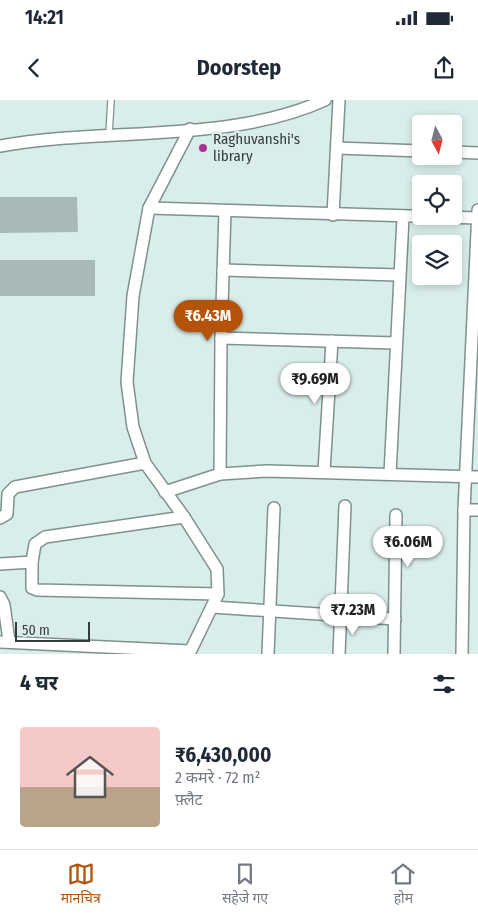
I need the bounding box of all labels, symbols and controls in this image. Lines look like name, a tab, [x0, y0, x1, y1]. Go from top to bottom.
text: 14:21	[25, 6, 64, 29]
icon: back	[20, 54, 48, 82]
text: Doorstep	[197, 54, 281, 81]
icon: share	[430, 54, 458, 82]
north arrow	[412, 115, 462, 165]
map controls	[412, 115, 462, 285]
place label: Raghuvanshi's library	[213, 130, 300, 165]
marker: Raghuvanshi's library	[197, 142, 209, 154]
button: locate	[412, 175, 462, 225]
button: layers	[412, 235, 462, 285]
pin: ₹6.43M	[167, 300, 249, 342]
text: ₹6.43M	[185, 306, 231, 325]
pin: ₹9.69M	[274, 362, 356, 405]
text: ₹9.69M	[291, 369, 339, 388]
pin: ₹6.06M	[367, 526, 449, 568]
text: ₹6.06M	[384, 532, 432, 551]
pin: ₹7.23M	[312, 594, 394, 636]
text: ₹7.23M	[331, 600, 375, 619]
scale bar	[15, 619, 90, 642]
text: 50 m	[22, 622, 50, 639]
text: 4 घर	[20, 670, 58, 696]
icon: filters	[430, 670, 458, 698]
text: ₹6,430,000	[175, 742, 271, 768]
icon: home	[60, 747, 120, 807]
text: 2 कमरे · 72 m²	[175, 768, 260, 787]
text: फ़्लैट	[175, 790, 203, 809]
tab: मानचित्र	[61, 860, 101, 909]
tab: सहेजे गए	[222, 860, 268, 909]
tab: होम	[389, 860, 417, 909]

